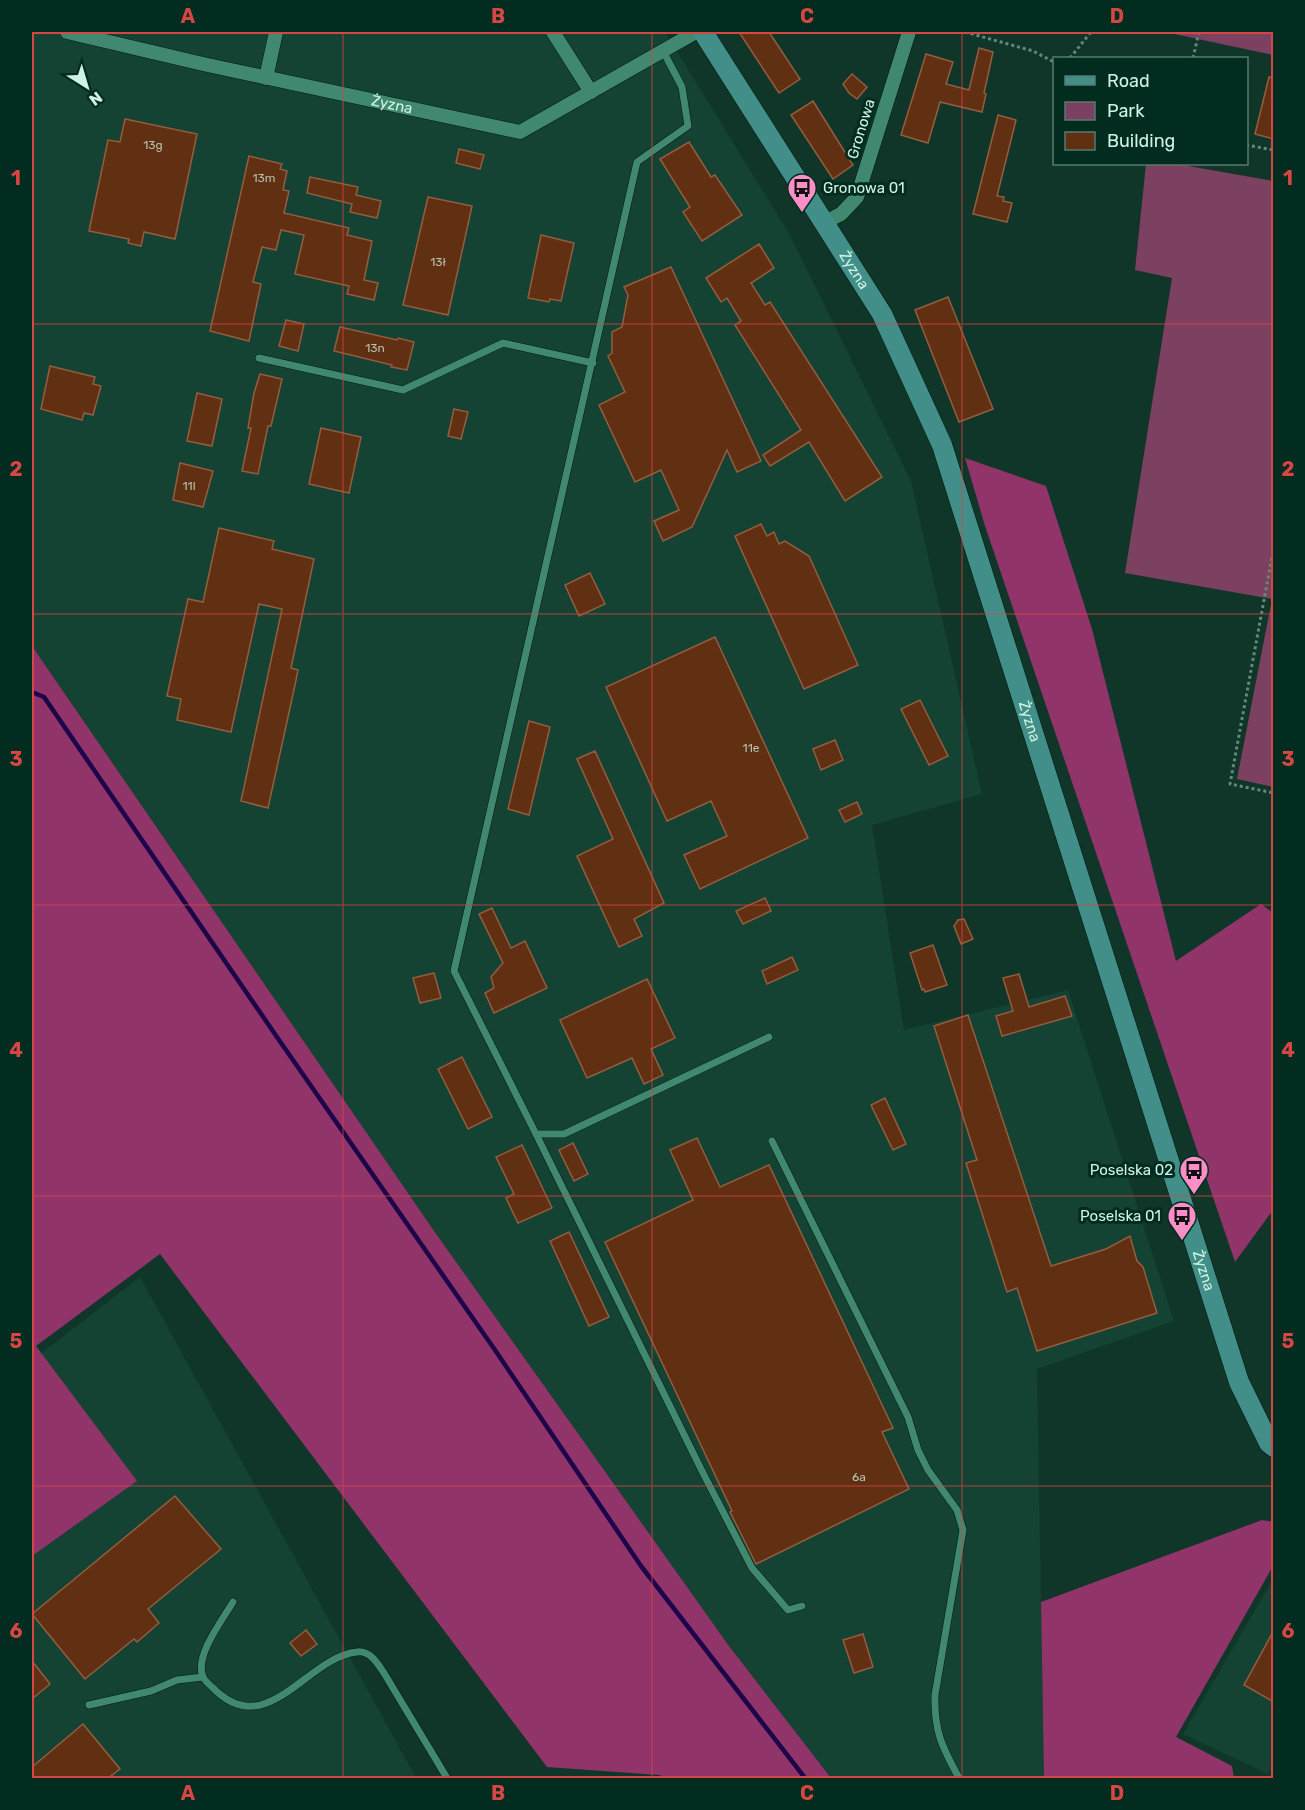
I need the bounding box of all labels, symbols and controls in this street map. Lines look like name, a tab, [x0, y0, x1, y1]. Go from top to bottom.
text: A	[181, 4, 196, 28]
text: B	[491, 4, 505, 28]
text: C	[800, 4, 814, 28]
text: D	[1110, 4, 1124, 28]
north arrow	[57, 57, 117, 117]
legend	[1053, 57, 1248, 165]
text: Road	[1107, 70, 1150, 92]
text: N	[85, 88, 106, 110]
street label: Żyzna	[370, 91, 414, 118]
street label: Gronowa	[843, 97, 879, 161]
text: Park	[1107, 100, 1145, 122]
text: Building	[1107, 130, 1175, 152]
house number: 13g	[143, 138, 163, 152]
text: 1	[11, 166, 21, 190]
text: 1	[1283, 166, 1293, 190]
house number: 13m	[252, 171, 276, 185]
bus stop icon: Gronowa 01	[786, 172, 818, 214]
place label: Gronowa 01	[823, 179, 905, 197]
street label: Żyzna	[835, 248, 873, 293]
house number: 13ł	[430, 255, 447, 269]
house number: 13n	[365, 341, 385, 355]
text: 2	[10, 457, 23, 481]
text: 2	[1282, 457, 1295, 481]
house number: 11l	[182, 479, 196, 493]
street label: Żyzna	[1015, 699, 1045, 744]
house number: 11e	[743, 741, 760, 755]
text: 3	[9, 747, 23, 771]
text: 3	[1281, 747, 1295, 771]
text: 4	[9, 1038, 23, 1062]
text: 4	[1281, 1038, 1295, 1062]
bus stop icon: Poselska 02	[1178, 1154, 1210, 1196]
place label: Poselska 02	[1090, 1161, 1173, 1179]
bus stop icon: Poselska 01	[1166, 1200, 1198, 1242]
place label: Poselska 01	[1080, 1207, 1161, 1225]
street label: Żyzna	[1189, 1248, 1219, 1293]
text: 5	[10, 1329, 23, 1353]
text: 5	[1282, 1329, 1295, 1353]
house number: 6a	[852, 1470, 866, 1484]
text: 6	[9, 1619, 23, 1643]
text: 6	[1281, 1619, 1295, 1643]
text: A	[181, 1781, 196, 1805]
text: B	[491, 1781, 505, 1805]
text: C	[800, 1781, 814, 1805]
text: D	[1110, 1781, 1124, 1805]

